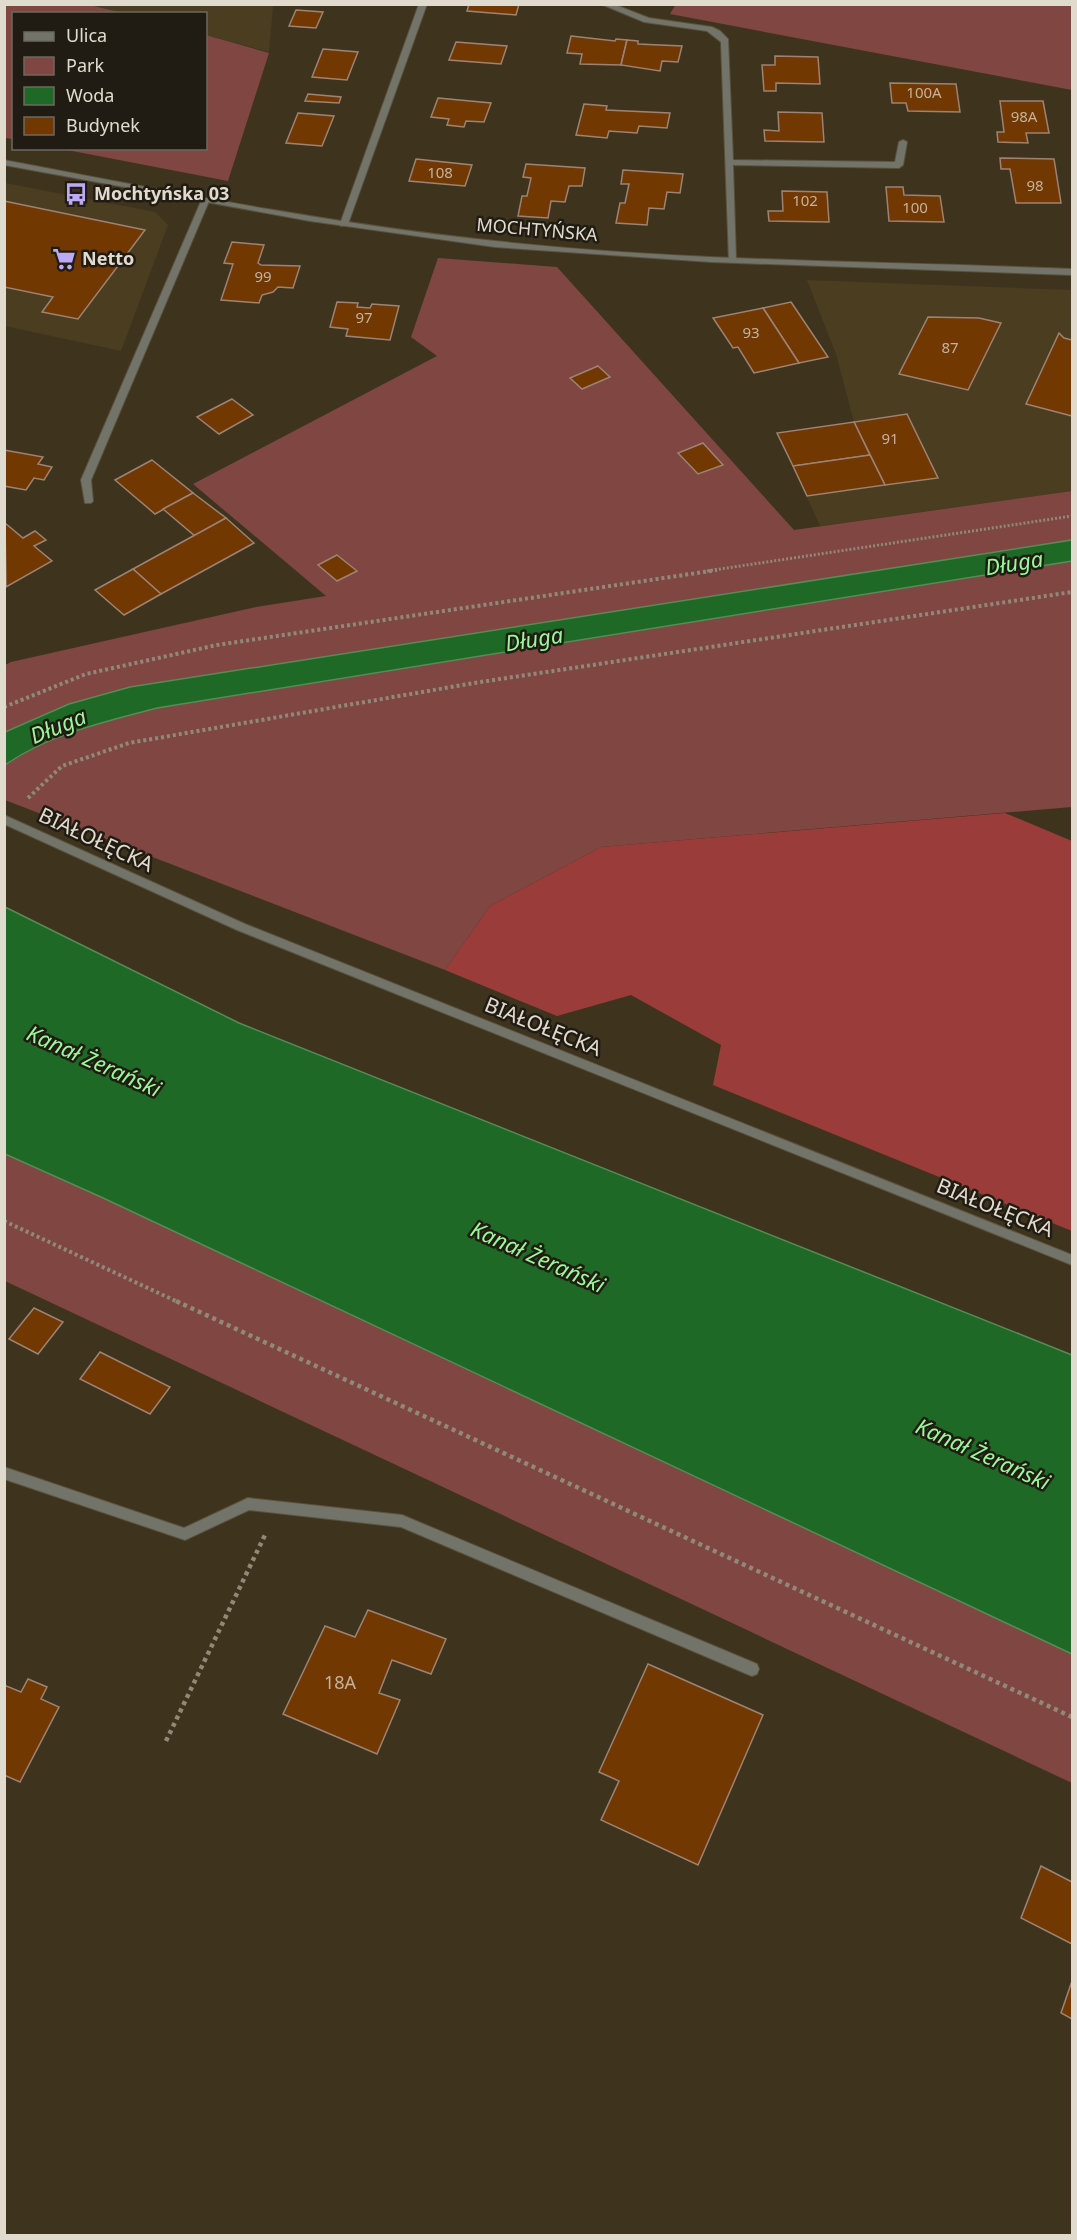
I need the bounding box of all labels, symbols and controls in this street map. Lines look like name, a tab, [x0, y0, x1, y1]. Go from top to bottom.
legend	[12, 12, 207, 150]
text: Ulica	[66, 23, 107, 47]
text: Park	[66, 53, 104, 77]
house number: 100A	[906, 82, 942, 102]
text: Woda	[66, 83, 114, 107]
house number: 98A	[1011, 106, 1038, 126]
text: Budynek	[66, 113, 140, 137]
house number: 108	[427, 162, 453, 182]
house number: 98	[1026, 175, 1044, 195]
bus stop icon: Mochtyńska 03	[63, 181, 89, 207]
place label: Mochtyńska 03	[94, 181, 229, 205]
house number: 102	[792, 190, 818, 210]
house number: 100	[902, 197, 928, 217]
street label: MOCHTYŃSKA	[476, 212, 599, 246]
supermarket icon: Netto	[51, 246, 77, 272]
place label: Netto	[82, 246, 134, 270]
house number: 99	[254, 266, 272, 286]
house number: 97	[355, 307, 373, 327]
house number: 93	[742, 322, 760, 342]
house number: 87	[941, 337, 959, 357]
house number: 91	[881, 428, 899, 448]
water label: Długa	[983, 543, 1045, 581]
water label: Długa	[503, 619, 565, 657]
water label: Długa	[25, 700, 91, 750]
street label: BIAŁOŁĘCKA	[35, 800, 159, 878]
street label: BIAŁOŁĘCKA	[481, 990, 606, 1062]
water label: Kanał Żerański	[23, 1017, 166, 1103]
street label: BIAŁOŁĘCKA	[933, 1171, 1058, 1243]
water label: Kanał Żerański	[467, 1213, 610, 1299]
water label: Kanał Żerański	[912, 1410, 1055, 1496]
house number: 18A	[324, 1670, 357, 1694]

